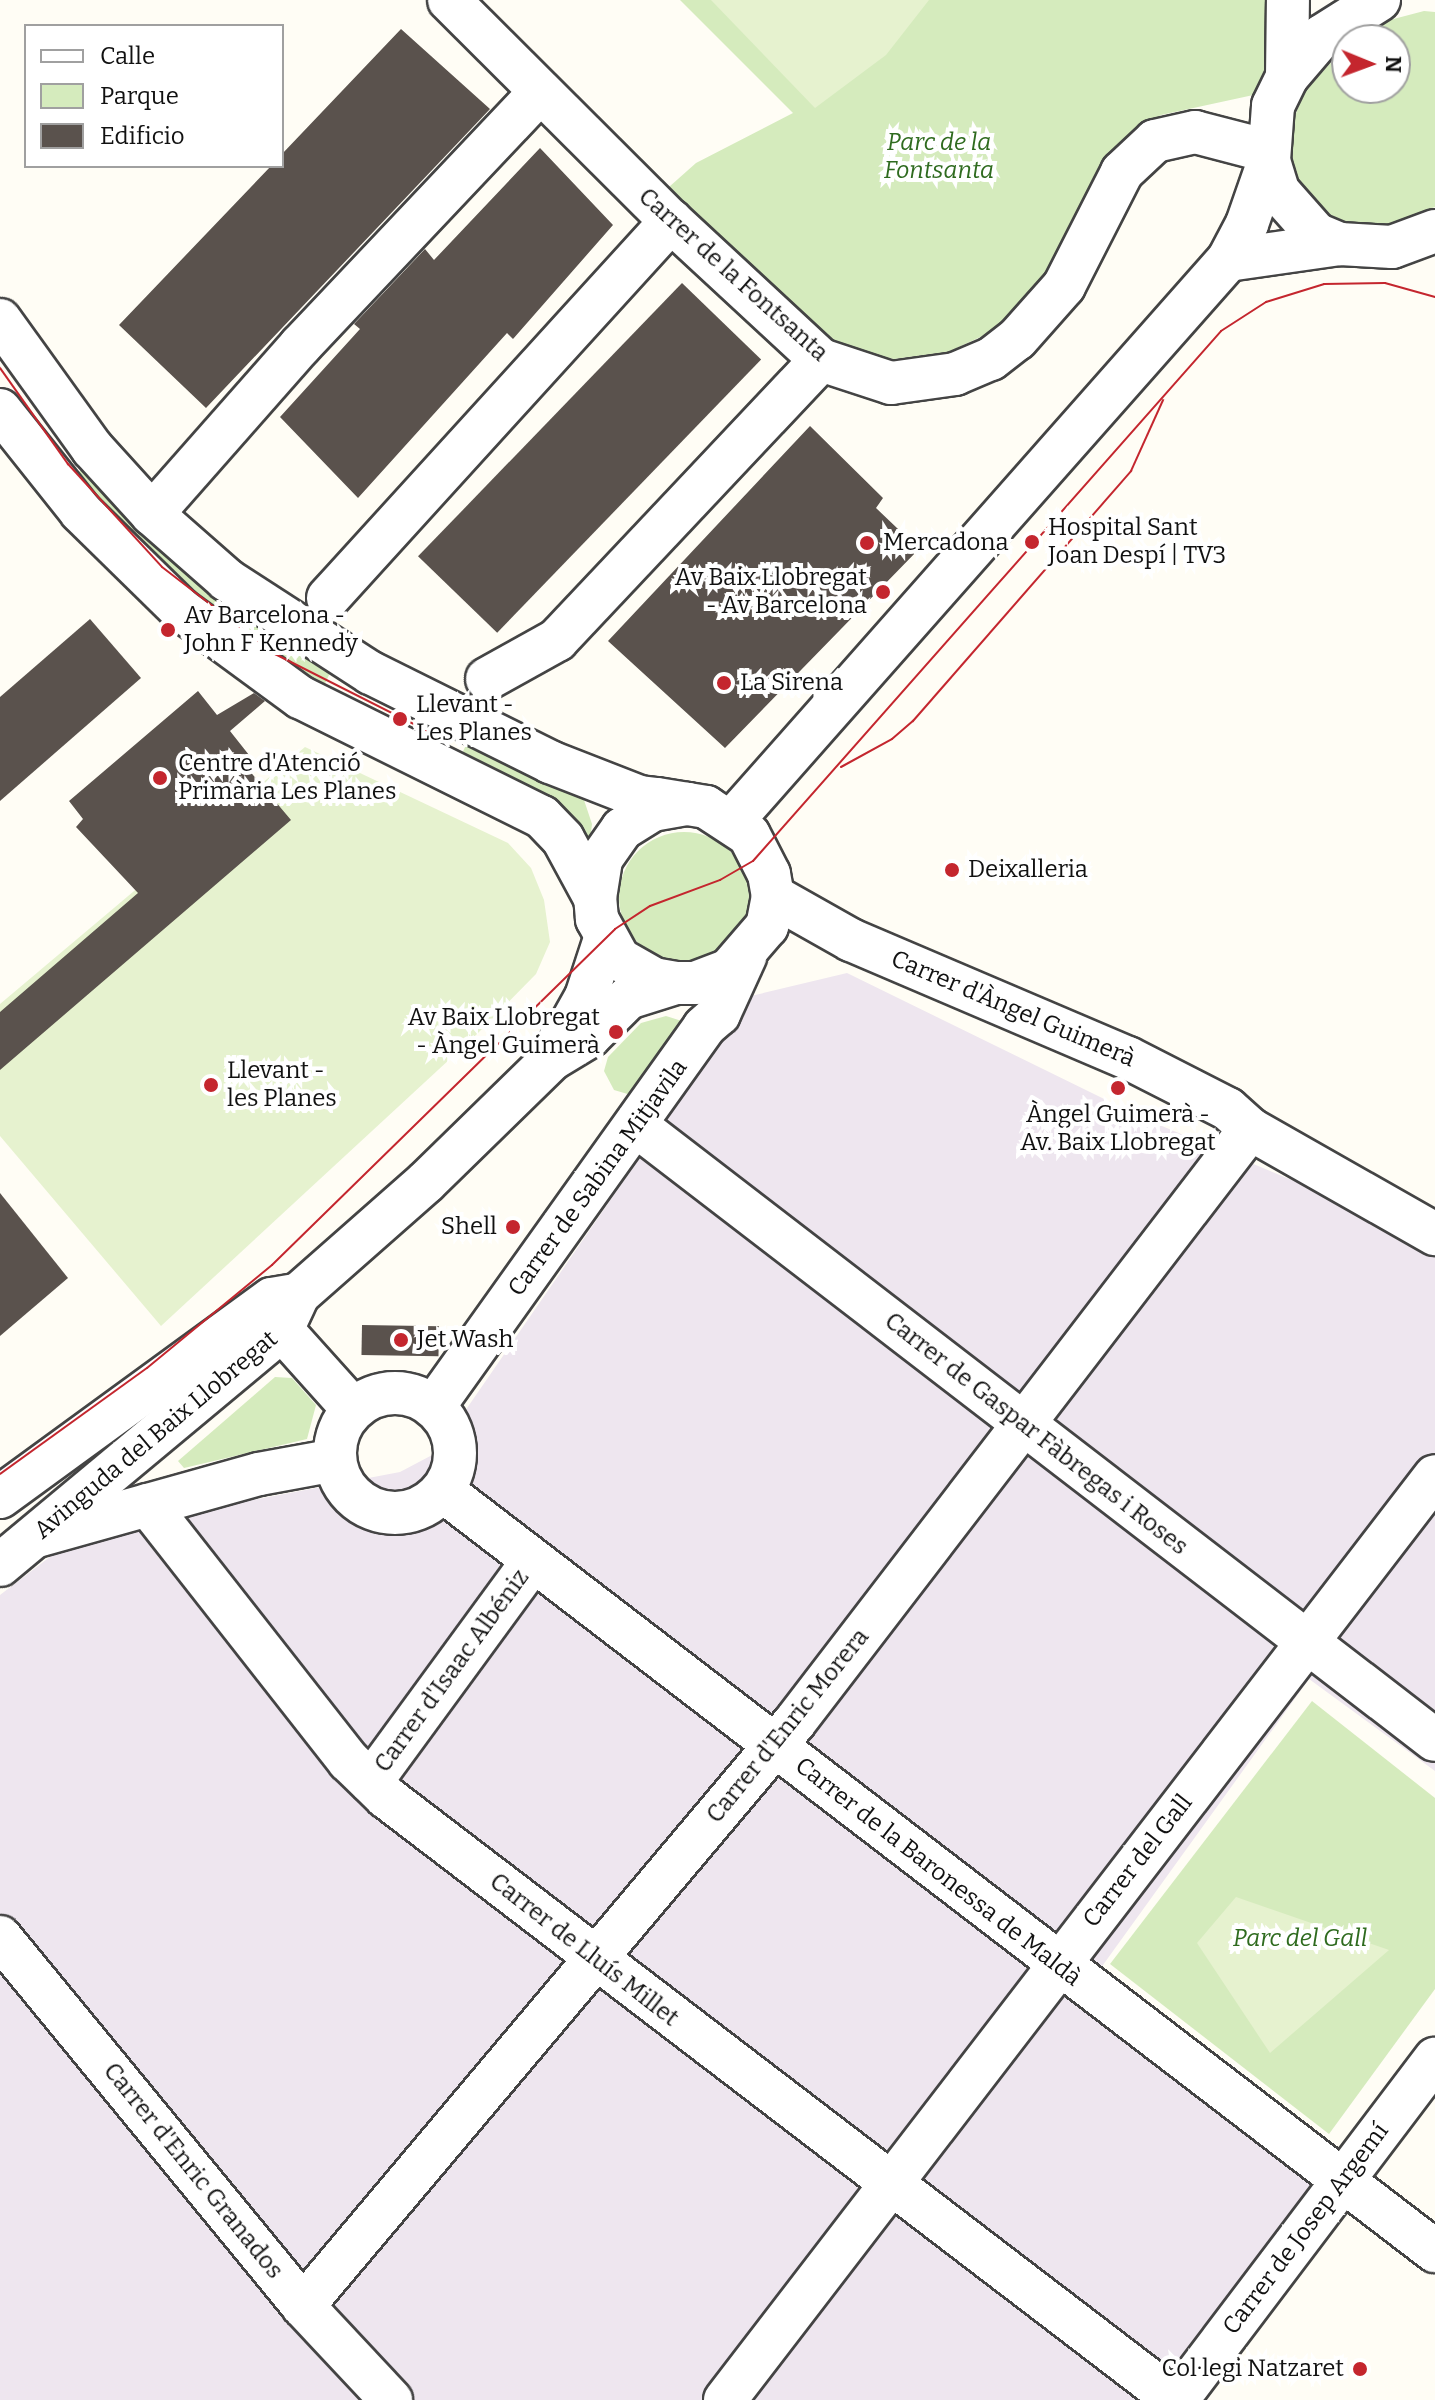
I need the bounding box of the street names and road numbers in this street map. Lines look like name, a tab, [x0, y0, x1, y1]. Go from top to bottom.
street label: Carrer de la Fontsanta	[632, 182, 834, 368]
street label: Carrer d'Àngel Guimerà	[887, 945, 1139, 1073]
street label: Carrer de Sabina Mitjavila	[502, 1054, 694, 1302]
street label: Carrer de Gaspar Fàbregas i Roses	[879, 1307, 1193, 1561]
street label: Avinguda del Baix Llobregat	[28, 1325, 284, 1545]
street label: Carrer d'Isaac Albéniz	[369, 1564, 535, 1778]
street label: Carrer d'Enric Morera	[701, 1623, 875, 1829]
street label: Carrer de la Baronessa de Maldà	[789, 1751, 1087, 1993]
street label: Carrer del Gall	[1077, 1789, 1199, 1933]
street label: Carrer de Lluís Millet	[484, 1867, 684, 2033]
street label: Carrer d'Enric Granados	[97, 2057, 289, 2285]
street label: Carrer de Josep Argemí	[1217, 2118, 1395, 2340]

